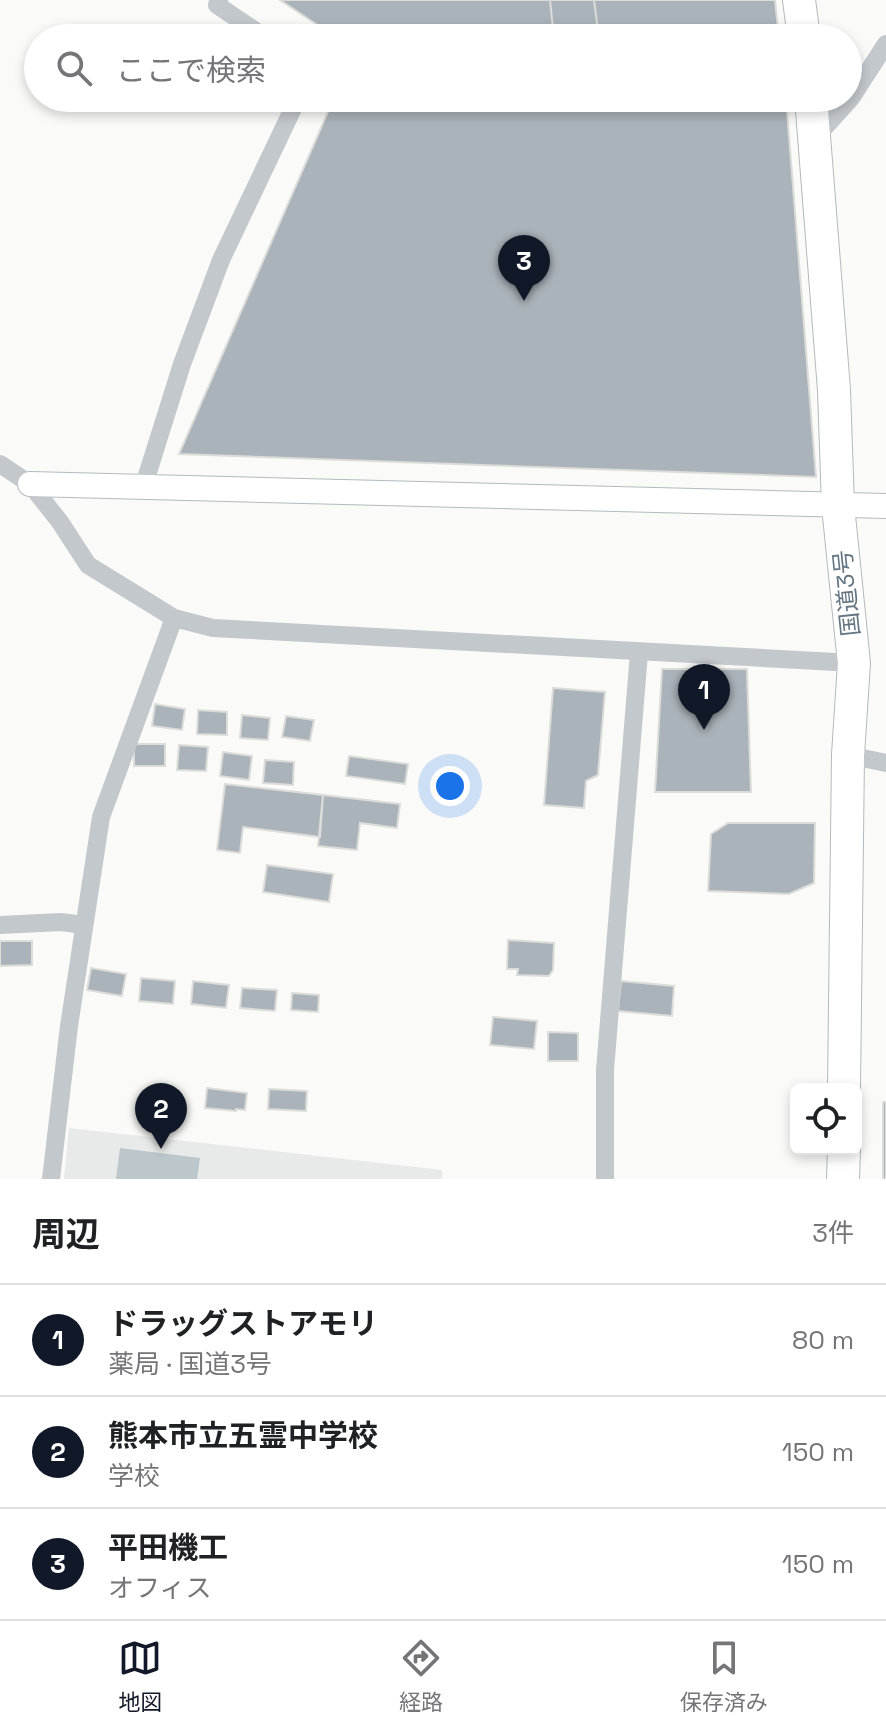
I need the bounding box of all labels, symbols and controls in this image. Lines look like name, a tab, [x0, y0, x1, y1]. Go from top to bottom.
search box	[24, 24, 862, 112]
icon: search	[52, 46, 96, 90]
text: ここで検索	[116, 51, 266, 90]
pin: 3	[498, 235, 550, 301]
street label: 国道3号	[827, 548, 866, 638]
pin: 1	[678, 664, 730, 730]
your location	[430, 766, 470, 806]
pin: 2	[135, 1083, 187, 1149]
map controls	[790, 1083, 862, 1155]
button: locate	[790, 1083, 862, 1155]
text: 周辺	[32, 1213, 100, 1256]
text: 3件	[812, 1216, 854, 1250]
text: ドラッグストアモリ	[108, 1304, 378, 1343]
text: 1	[52, 1323, 64, 1357]
text: 80 m	[792, 1323, 854, 1357]
text: 薬局 · 国道3号	[108, 1347, 272, 1381]
text: 熊本市立五霊中学校	[108, 1416, 378, 1455]
text: 2	[50, 1435, 66, 1469]
text: 150 m	[782, 1435, 854, 1469]
text: 学校	[108, 1459, 160, 1493]
text: 平田機工	[108, 1528, 228, 1567]
text: 3	[50, 1547, 66, 1581]
text: 150 m	[782, 1547, 854, 1581]
text: オフィス	[108, 1571, 211, 1605]
tab: 地図	[118, 1636, 162, 1716]
tab: 経路	[399, 1636, 443, 1716]
tab: 保存済み	[680, 1636, 768, 1716]

